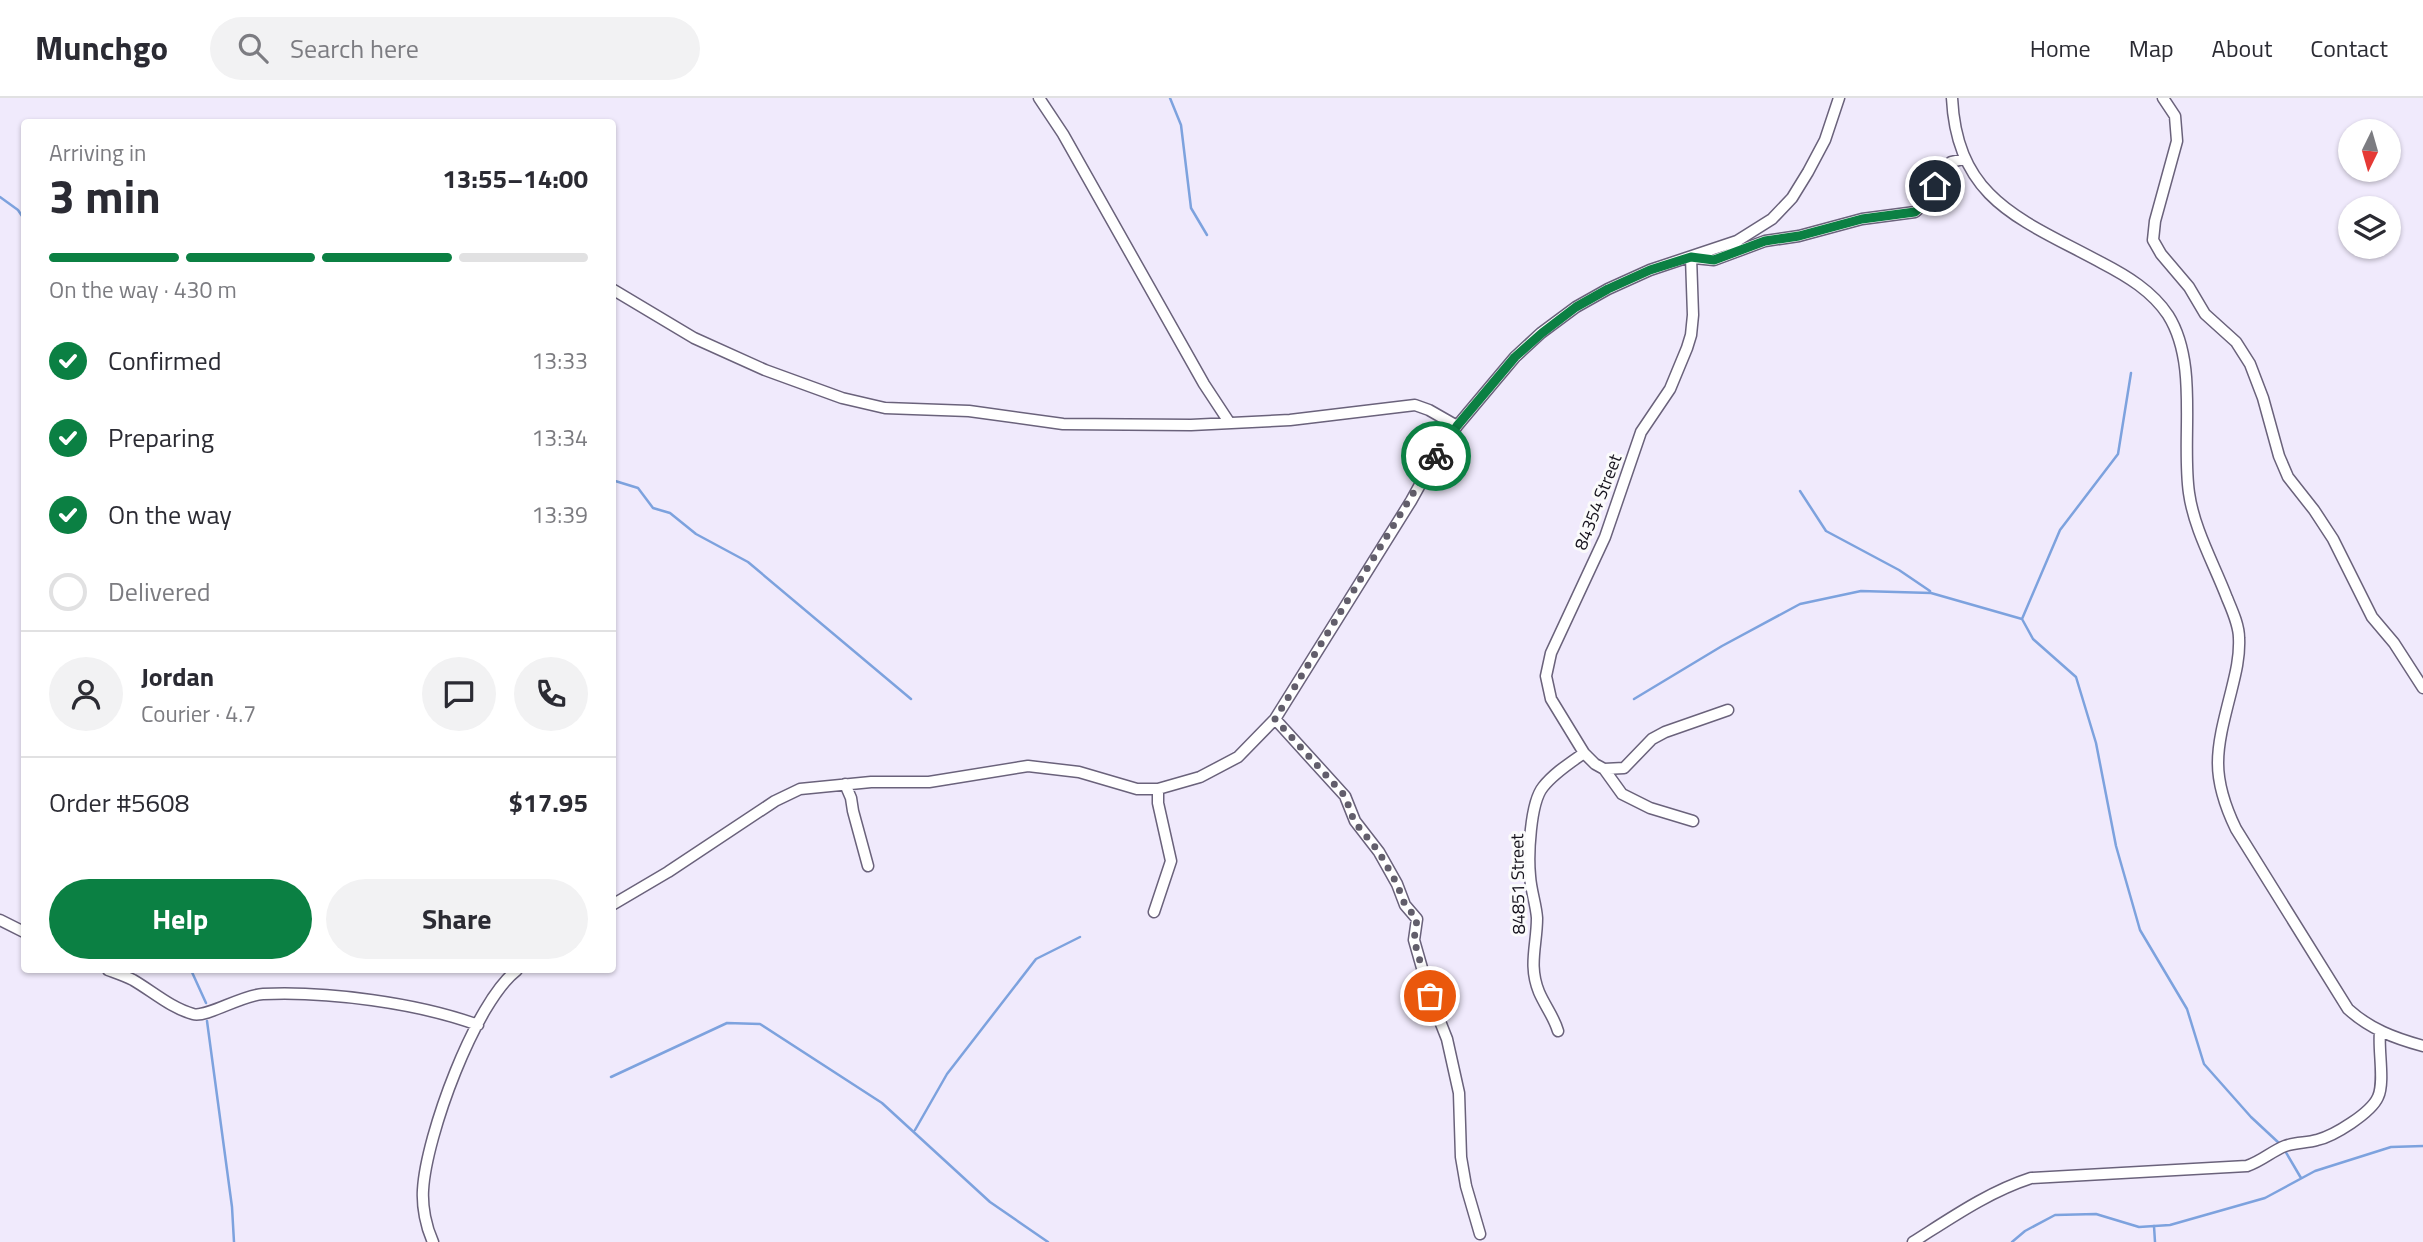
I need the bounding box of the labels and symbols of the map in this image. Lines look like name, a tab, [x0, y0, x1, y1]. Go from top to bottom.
north arrow	[2338, 119, 2401, 182]
pin	[1905, 156, 1965, 216]
courier	[1401, 421, 1471, 491]
street label: 84354 Street	[1567, 449, 1628, 554]
street label: 84851 Street	[1503, 833, 1532, 935]
pin	[1400, 966, 1460, 1026]

